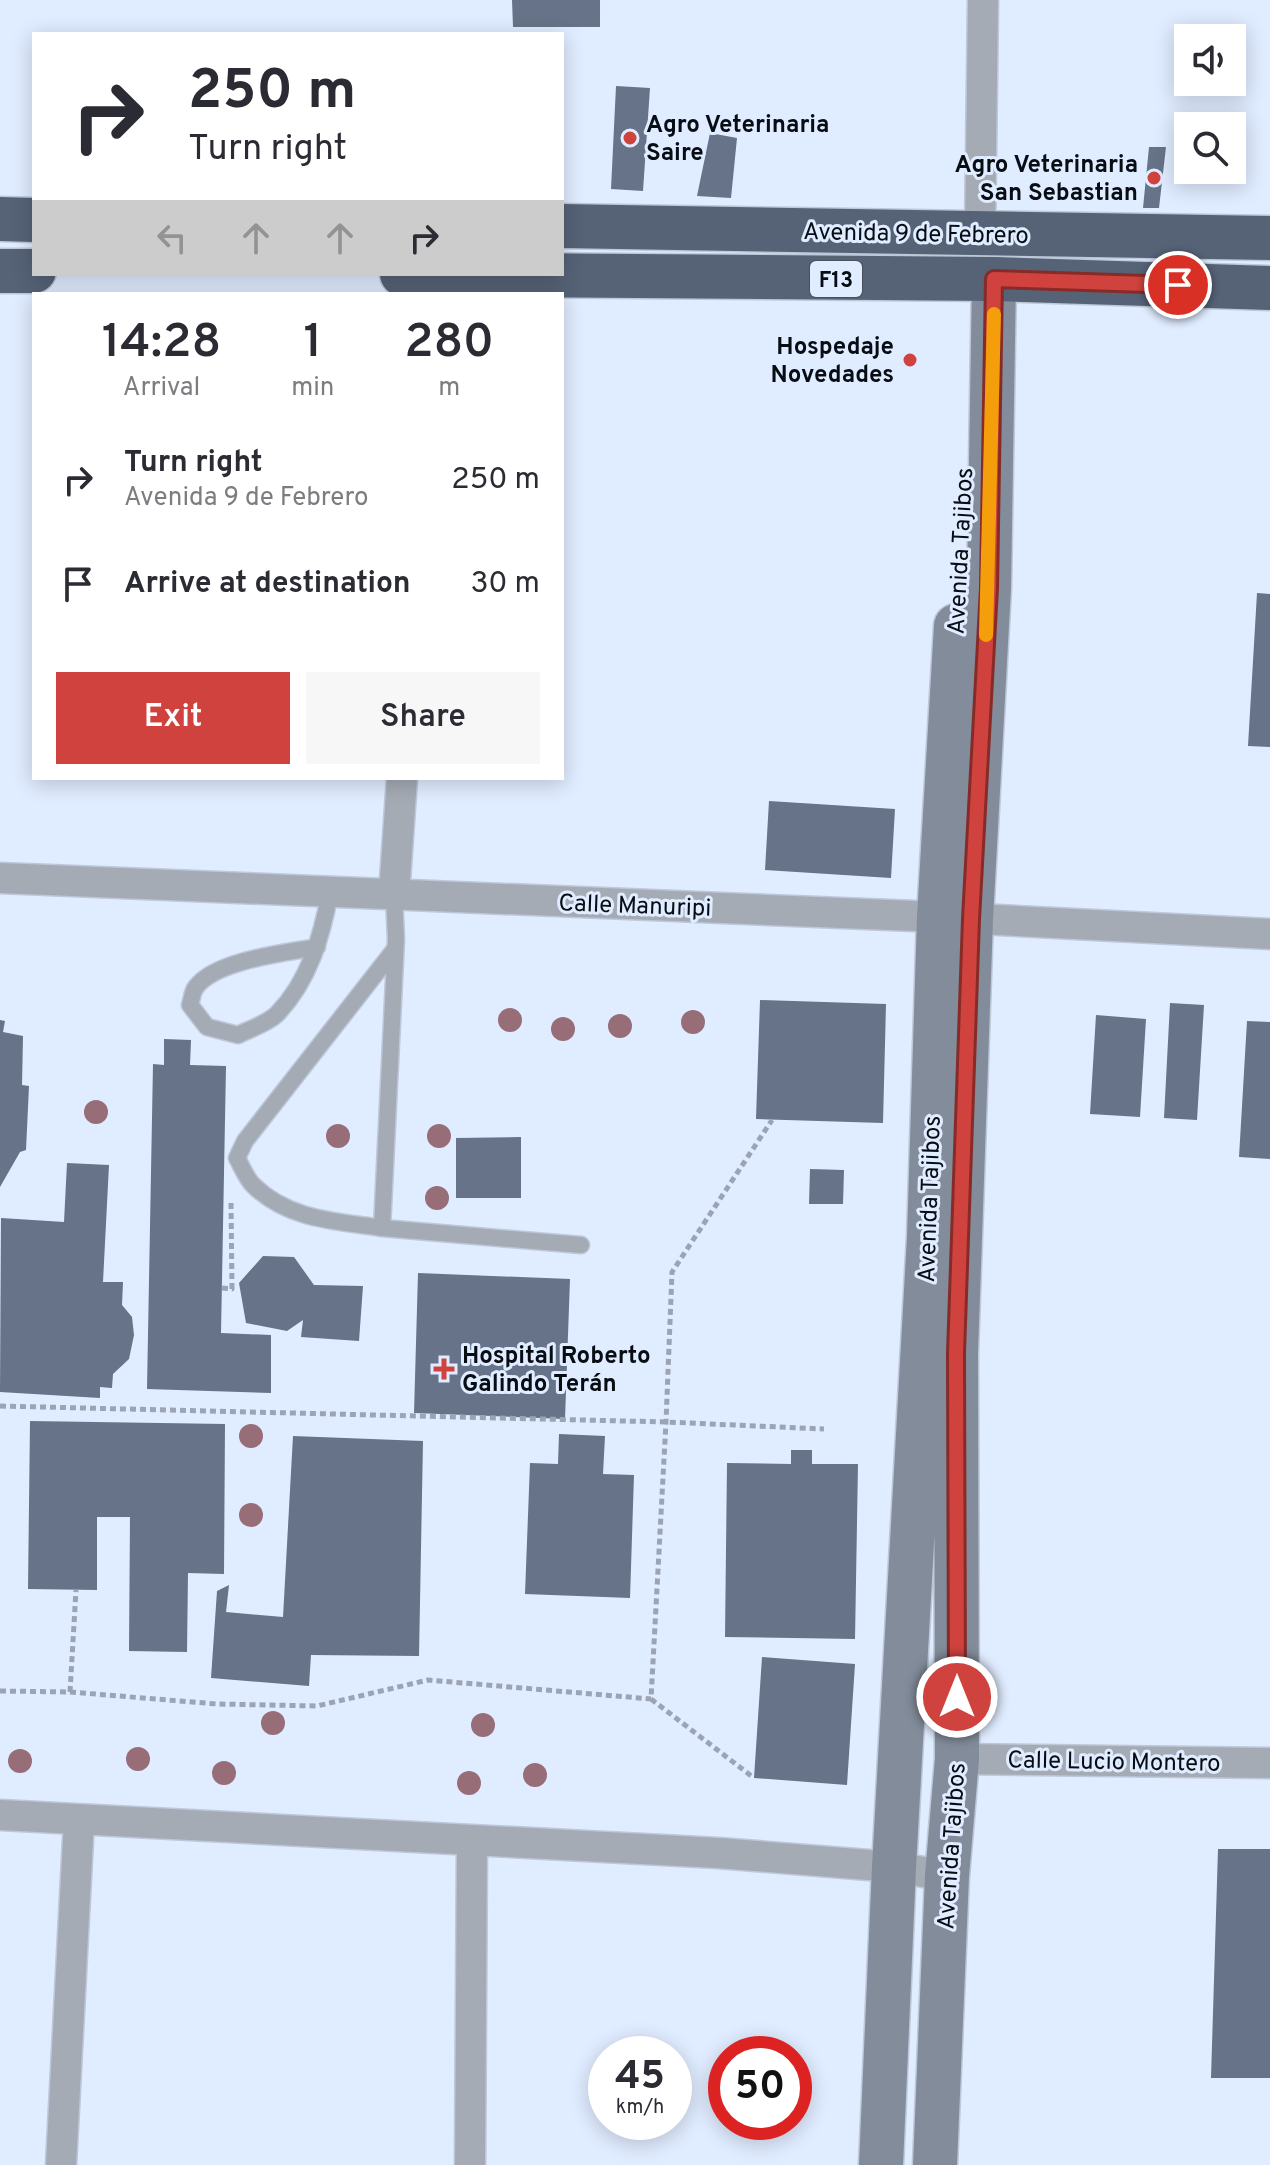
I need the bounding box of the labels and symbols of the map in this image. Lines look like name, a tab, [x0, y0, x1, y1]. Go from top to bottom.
place label: Agro Veterinaria Saire	[646, 111, 829, 169]
marker: Agro Veterinaria Saire	[621, 129, 639, 147]
place label: Agro Veterinaria San Sebastian	[955, 151, 1138, 209]
marker: Agro Veterinaria San Sebastian	[1145, 169, 1163, 187]
street label: Avenida 9 de Febrero	[803, 218, 1029, 252]
pin	[1144, 251, 1212, 319]
road number: F13	[810, 261, 862, 297]
place label: Hospedaje Novedades	[770, 333, 894, 391]
marker: Hospedaje Novedades	[901, 351, 919, 369]
street label: Avenida Tajibos	[943, 467, 981, 635]
street label: Calle Manuripi	[558, 889, 712, 925]
street label: Avenida Tajibos	[913, 1115, 949, 1283]
place label: Hospital Roberto Galindo Terán	[462, 1342, 651, 1400]
marker: Hospital Roberto Galindo Terán	[433, 1358, 455, 1380]
position arrow	[915, 1655, 999, 1739]
street label: Calle Lucio Montero	[1007, 1746, 1221, 1780]
street label: Avenida Tajibos	[932, 1762, 974, 1931]
speed limit sign: 50	[708, 2036, 812, 2140]

